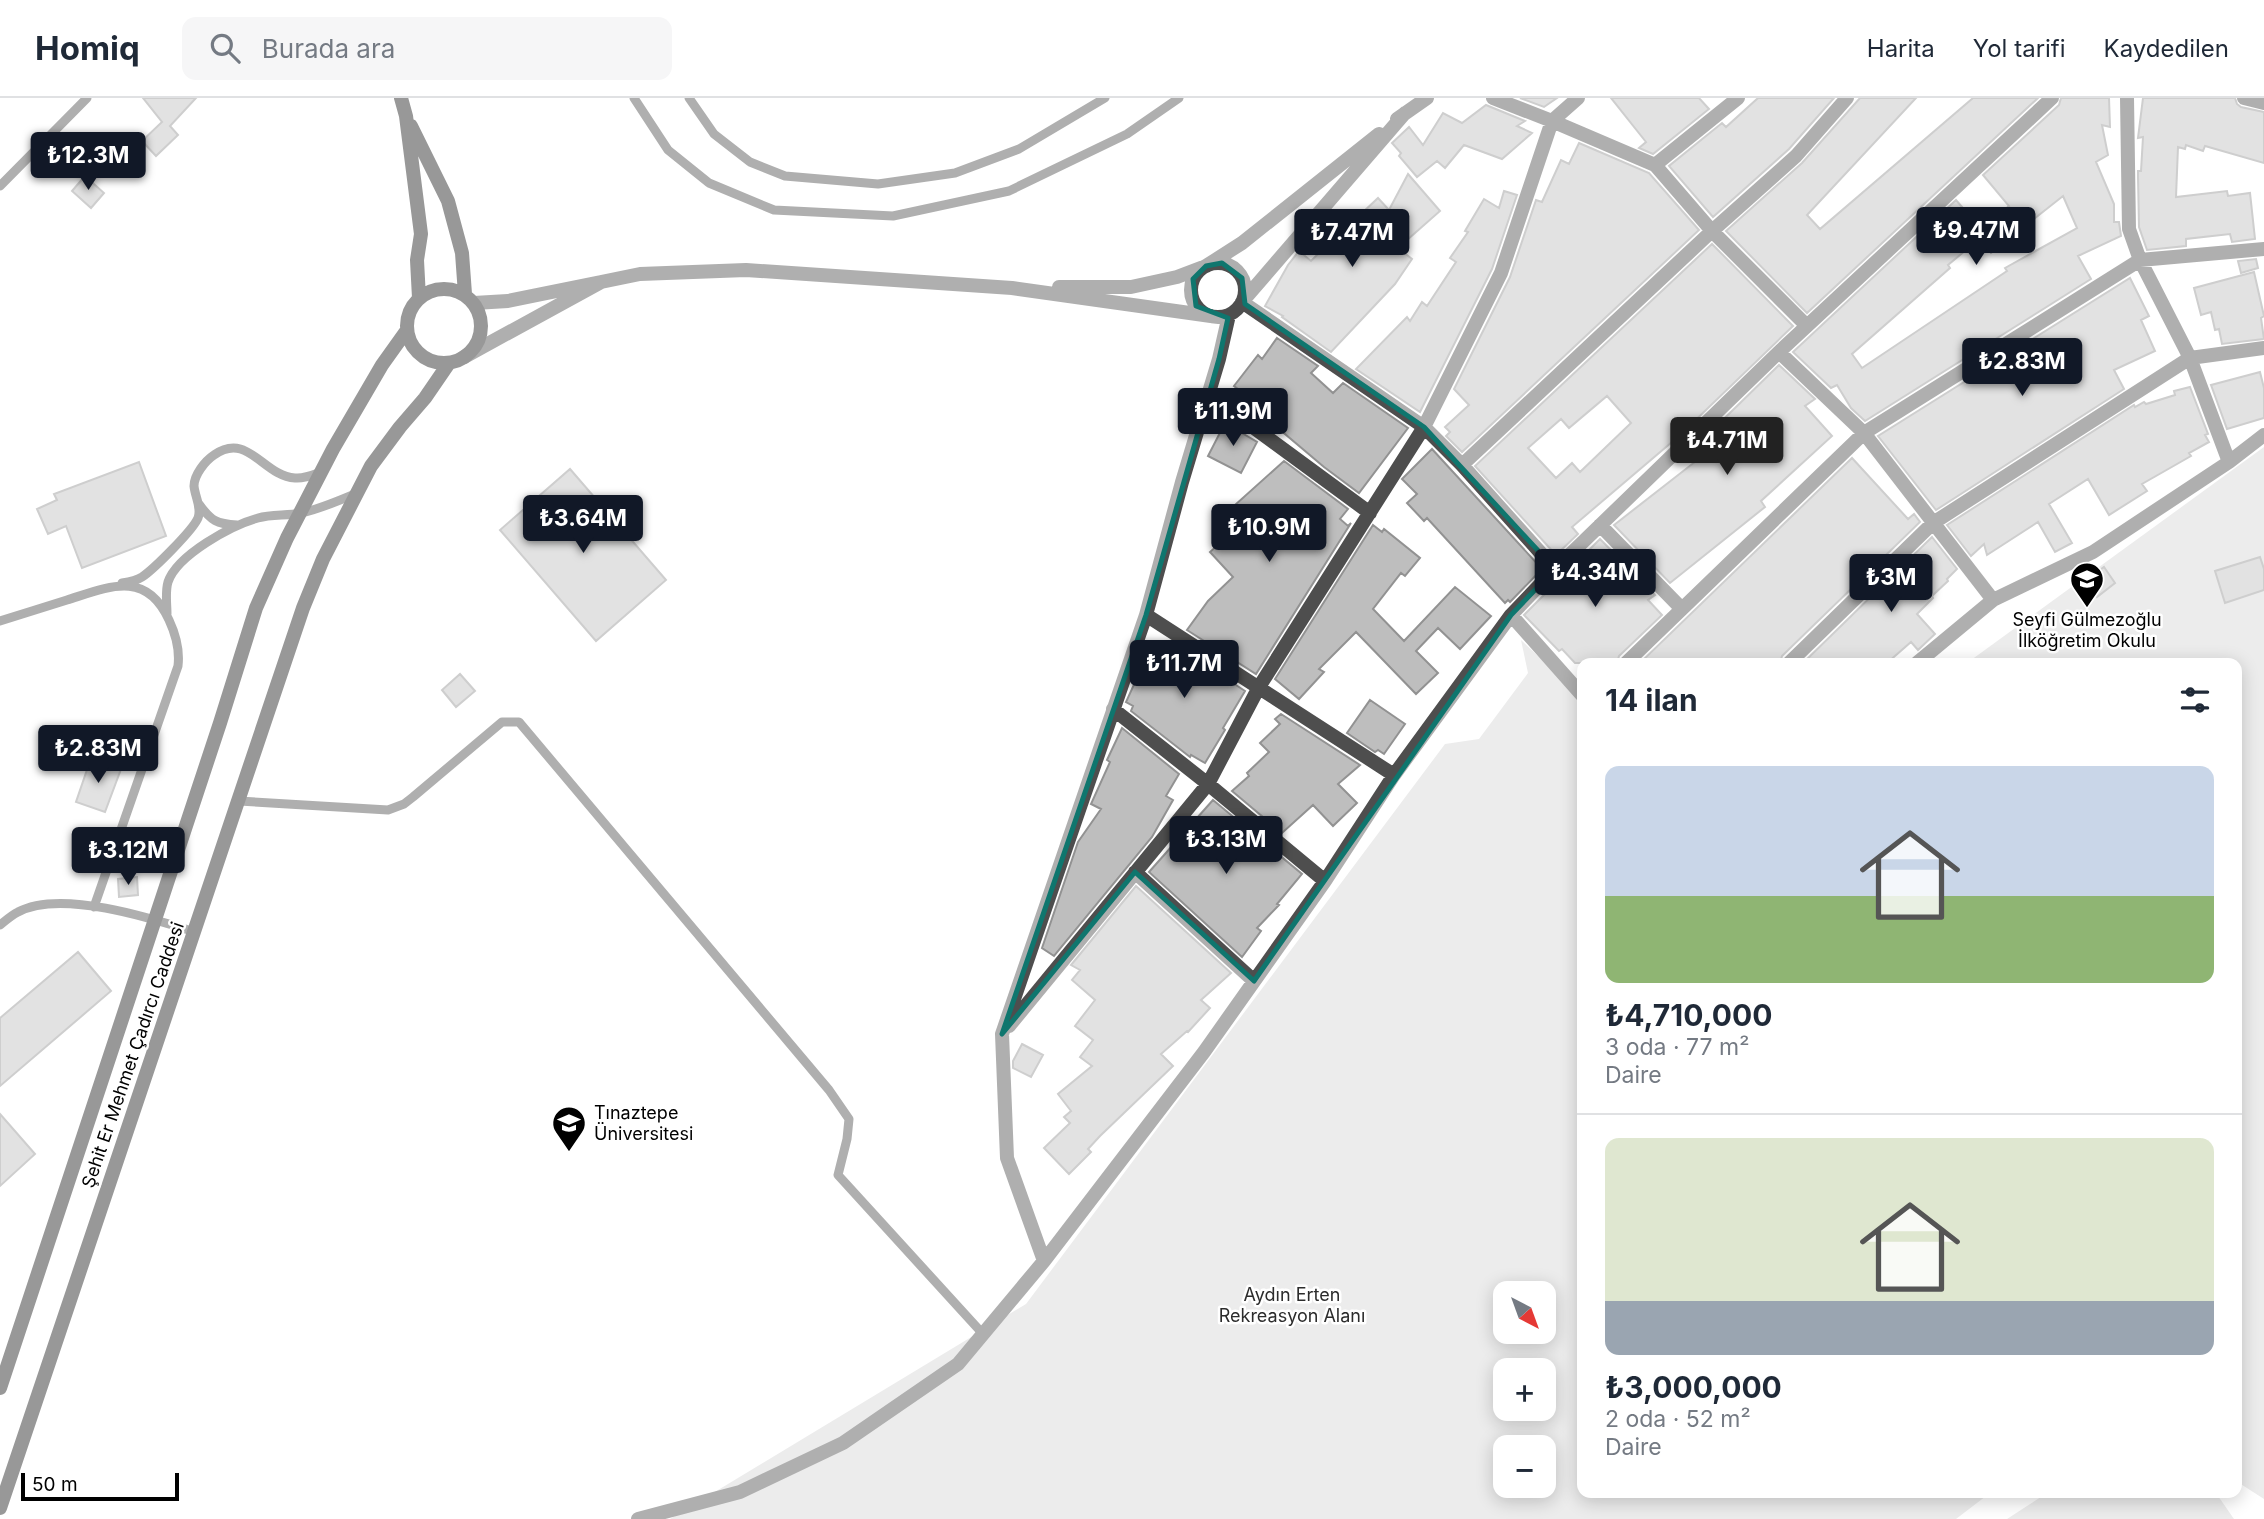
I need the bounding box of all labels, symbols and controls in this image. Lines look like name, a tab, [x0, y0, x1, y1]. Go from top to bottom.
search box	[182, 17, 672, 80]
text: Homiq	[35, 28, 140, 68]
icon: search	[206, 29, 244, 67]
text: Burada ara	[262, 33, 395, 64]
text: Harita	[1867, 34, 1935, 63]
text: Yol tarifi	[1973, 34, 2066, 63]
text: Kaydedilen	[2104, 34, 2229, 63]
pin: ₺12.3M	[31, 132, 145, 192]
text: ₺12.3M	[47, 141, 129, 169]
pin: ₺9.47M	[1919, 208, 2033, 267]
pin: ₺7.47M	[1295, 209, 1409, 269]
text: ₺9.47M	[1932, 216, 2020, 244]
text: ₺7.47M	[1310, 218, 1394, 246]
pin: ₺2.83M	[1965, 338, 2079, 398]
text: ₺2.83M	[1978, 347, 2066, 375]
pin: ₺11.9M	[1176, 388, 1290, 448]
text: ₺11.9M	[1194, 397, 1272, 425]
pin: ₺4.71M	[1670, 418, 1784, 477]
text: ₺4.71M	[1686, 426, 1768, 454]
pin: ₺3.64M	[526, 496, 640, 555]
text: ₺3.64M	[539, 504, 627, 532]
pin: ₺10.9M	[1212, 504, 1326, 564]
text: ₺10.9M	[1227, 513, 1311, 541]
pin: ₺4.34M	[1538, 550, 1652, 609]
pin: ₺3M	[1857, 554, 1925, 614]
text: ₺4.34M	[1551, 558, 1639, 586]
school or university icon: Seyfi Gülmezoğlu İlköğretim Okulu	[2068, 560, 2106, 609]
text: ₺3M	[1865, 563, 1917, 591]
place label: Seyfi Gülmezoğlu İlköğretim Okulu	[2012, 609, 2162, 651]
pin: ₺11.7M	[1127, 640, 1241, 700]
text: ₺11.7M	[1146, 649, 1222, 677]
icon: filters	[2176, 681, 2214, 719]
text: 14 ilan	[1605, 682, 1698, 718]
pin: ₺2.83M	[41, 726, 155, 785]
text: ₺2.83M	[54, 734, 142, 762]
icon: home	[1847, 812, 1973, 938]
pin: ₺3.13M	[1169, 816, 1283, 876]
text: ₺3.13M	[1186, 825, 1266, 853]
pin: ₺3.12M	[71, 828, 185, 887]
text: ₺3.12M	[88, 836, 168, 864]
street label: Şehit Er Mehmet Çadırcı Caddesi	[77, 919, 188, 1191]
text: ₺4,710,000	[1605, 997, 1772, 1033]
text: 3 oda · 77 m²	[1605, 1033, 1749, 1061]
text: Daire	[1605, 1061, 1662, 1089]
place label: Tınaztepe Üniversitesi	[594, 1102, 693, 1144]
school or university icon: Tınaztepe Üniversitesi	[550, 1104, 588, 1153]
icon: home	[1847, 1184, 1973, 1310]
north arrow	[1493, 1281, 1556, 1344]
map controls	[1493, 1281, 1556, 1498]
park label: Aydın Erten Rekreasyon Alanı	[1219, 1284, 1365, 1326]
button: +	[1493, 1358, 1556, 1421]
text: ₺3,000,000	[1605, 1369, 1782, 1405]
text: 2 oda · 52 m²	[1605, 1405, 1751, 1433]
text: Daire	[1605, 1433, 1662, 1461]
button: −	[1493, 1435, 1556, 1498]
scale bar	[21, 1470, 178, 1502]
text: 50 m	[32, 1473, 78, 1496]

